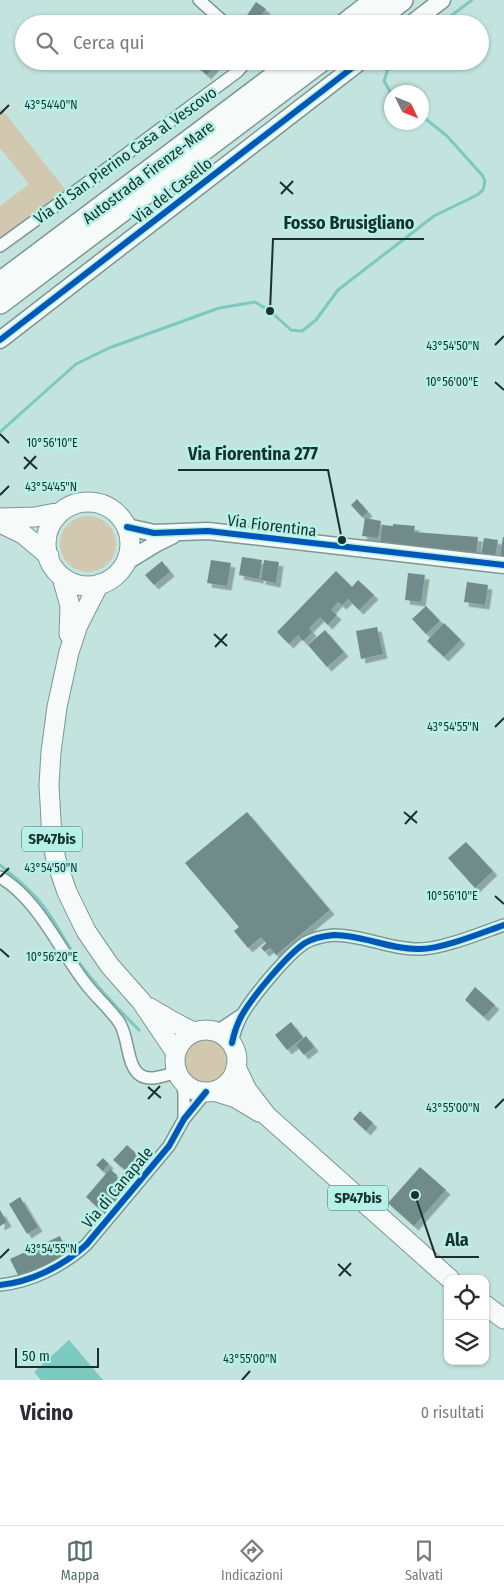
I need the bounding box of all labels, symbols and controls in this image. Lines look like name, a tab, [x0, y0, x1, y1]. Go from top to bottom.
search box	[15, 15, 489, 70]
icon: search	[33, 29, 61, 57]
text: Cerca qui	[73, 31, 144, 54]
street label: Via di San Pierino Casa al Vescovo	[30, 83, 220, 228]
north arrow	[384, 85, 429, 130]
text: 43°54'40"N	[24, 98, 78, 112]
street label: Autostrada Firenze-Mare	[79, 117, 218, 228]
street label: Via del Casello	[129, 154, 216, 227]
callout: Fosso Brusigliano	[273, 206, 424, 239]
text: Fosso Brusigliano	[284, 212, 415, 234]
text: 43°54'50"N	[426, 339, 480, 353]
text: 10°56'00"E	[426, 375, 479, 389]
text: 10°56'10"E	[26, 436, 78, 450]
callout: Via Fiorentina 277	[178, 437, 328, 470]
text: Via Fiorentina 277	[187, 443, 318, 465]
text: 43°54'45"N	[25, 480, 77, 494]
street label: Via Fiorentina	[226, 511, 318, 540]
text: 43°54'55"N	[427, 720, 479, 734]
road number: SP47bis	[22, 826, 82, 852]
text: 43°54'50"N	[24, 861, 78, 875]
text: 10°56'10"E	[426, 889, 478, 903]
text: 10°56'20"E	[26, 950, 78, 964]
text: 43°55'00"N	[426, 1101, 480, 1115]
street label: Via di Canapale	[78, 1143, 157, 1232]
road number: SP47bis	[328, 1186, 388, 1210]
callout: Ala	[436, 1224, 479, 1257]
text: Ala	[444, 1229, 469, 1251]
text: 43°54'55"N	[25, 1242, 77, 1256]
map controls	[444, 1275, 489, 1365]
button: locate	[444, 1275, 489, 1320]
button: layers	[444, 1320, 489, 1365]
scale bar	[15, 1345, 99, 1368]
text: 50 m	[22, 1348, 50, 1365]
text: 43°55'00"N	[223, 1352, 277, 1366]
text: Vicino	[20, 1400, 73, 1426]
text: 0 risultati	[421, 1403, 484, 1422]
tab: Mappa	[61, 1537, 99, 1584]
tab: Indicazioni	[221, 1537, 283, 1584]
tab: Salvati	[405, 1537, 443, 1584]

